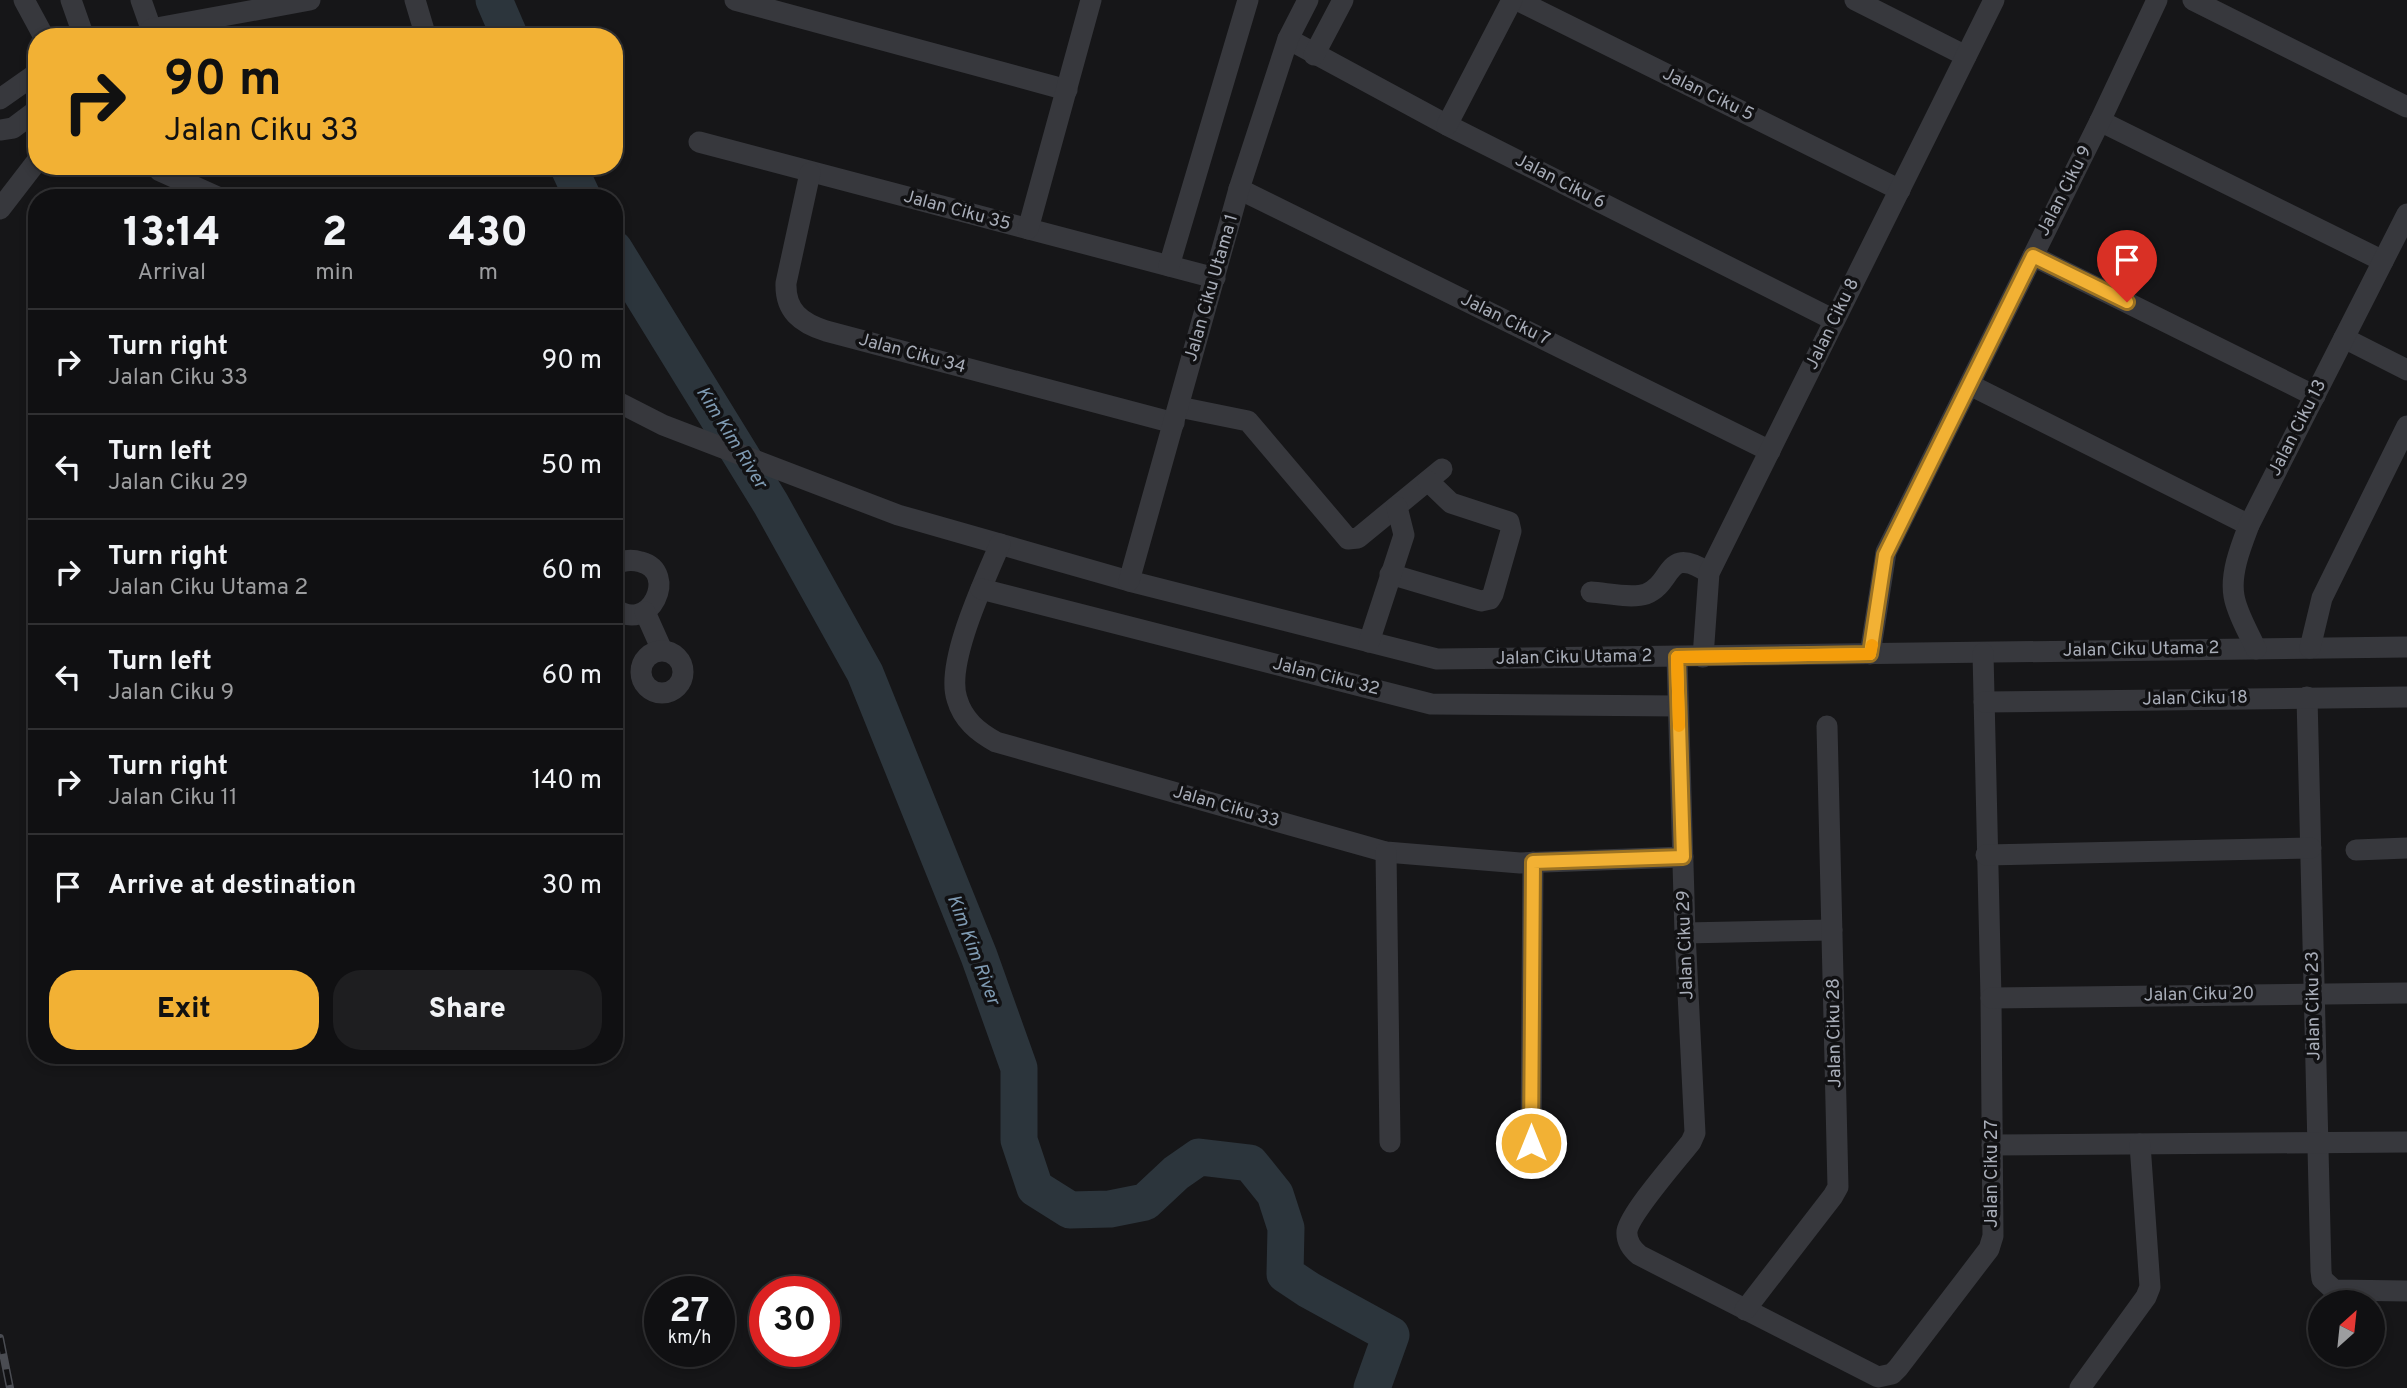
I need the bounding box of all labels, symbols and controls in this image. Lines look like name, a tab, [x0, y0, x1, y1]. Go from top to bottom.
text: 90 m	[164, 51, 282, 113]
icon: right	[49, 56, 140, 147]
street label: Jalan Ciku 5	[1658, 63, 1758, 127]
text: Jalan Ciku 33	[164, 112, 359, 152]
street label: Jalan Ciku 9	[2032, 142, 2098, 240]
street label: Jalan Ciku 6	[1511, 149, 1609, 215]
street label: Jalan Ciku 35	[901, 186, 1013, 236]
text: 13:14	[123, 208, 220, 261]
text: 2	[322, 208, 347, 261]
text: 430	[449, 208, 528, 261]
street label: Jalan Ciku Utama 1	[1180, 212, 1244, 364]
pin	[2097, 230, 2157, 302]
icon: arrive	[2108, 241, 2146, 279]
text: Arrival	[137, 259, 206, 288]
text: min	[315, 259, 354, 288]
text: m	[479, 259, 498, 288]
street label: Jalan Ciku 8	[1801, 274, 1865, 374]
street label: Jalan Ciku 7	[1457, 288, 1553, 352]
street label: Jalan Ciku 34	[856, 329, 968, 379]
text: Turn right	[108, 331, 228, 364]
icon: right	[49, 343, 87, 381]
text: 90 m	[542, 345, 602, 378]
text: Jalan Ciku 33	[108, 364, 248, 393]
street label: Jalan Ciku 13	[2264, 376, 2332, 480]
water label: Kim Kim River	[690, 382, 773, 495]
text: Turn left	[108, 436, 212, 469]
icon: left	[49, 448, 87, 486]
text: 50 m	[541, 450, 602, 483]
text: Jalan Ciku 29	[108, 469, 248, 498]
text: Turn right	[108, 541, 228, 574]
icon: right	[49, 553, 87, 591]
text: 60 m	[542, 555, 602, 588]
text: Jalan Ciku Utama 2	[108, 574, 308, 603]
street label: Jalan Ciku Utama 2	[2062, 637, 2220, 663]
street label: Jalan Ciku Utama 2	[1495, 645, 1653, 671]
text: Turn left	[108, 646, 212, 679]
street label: Jalan Ciku 32	[1270, 653, 1382, 701]
icon: left	[49, 658, 87, 696]
text: 60 m	[542, 660, 602, 693]
text: Jalan Ciku 9	[108, 679, 234, 708]
street label: Jalan Ciku 18	[2142, 687, 2248, 711]
text: Turn right	[108, 751, 228, 784]
icon: right	[49, 763, 87, 801]
text: 140 m	[532, 765, 602, 798]
street label: Jalan Ciku 33	[1170, 781, 1282, 833]
text: Jalan Ciku 11	[108, 784, 238, 813]
icon: arrive	[49, 868, 87, 906]
text: Arrive at destination	[108, 870, 356, 903]
text: 30 m	[542, 870, 602, 903]
street label: Jalan Ciku 29	[1673, 890, 1699, 1000]
water label: Kim Kim River	[941, 891, 1006, 1010]
street label: Jalan Ciku 23	[2302, 951, 2326, 1061]
button: Exit	[49, 970, 319, 1050]
button: Share	[333, 970, 602, 1050]
street label: Jalan Ciku 28	[1823, 978, 1847, 1088]
street label: Jalan Ciku 20	[2144, 983, 2254, 1007]
position arrow	[1494, 1106, 1568, 1180]
street label: Jalan Ciku 27	[1981, 1120, 2004, 1228]
speed limit sign: 30	[749, 1276, 840, 1367]
text: 27	[670, 1290, 709, 1334]
north arrow	[2308, 1290, 2385, 1367]
map controls	[2308, 1290, 2385, 1367]
text: km/h	[668, 1327, 711, 1350]

